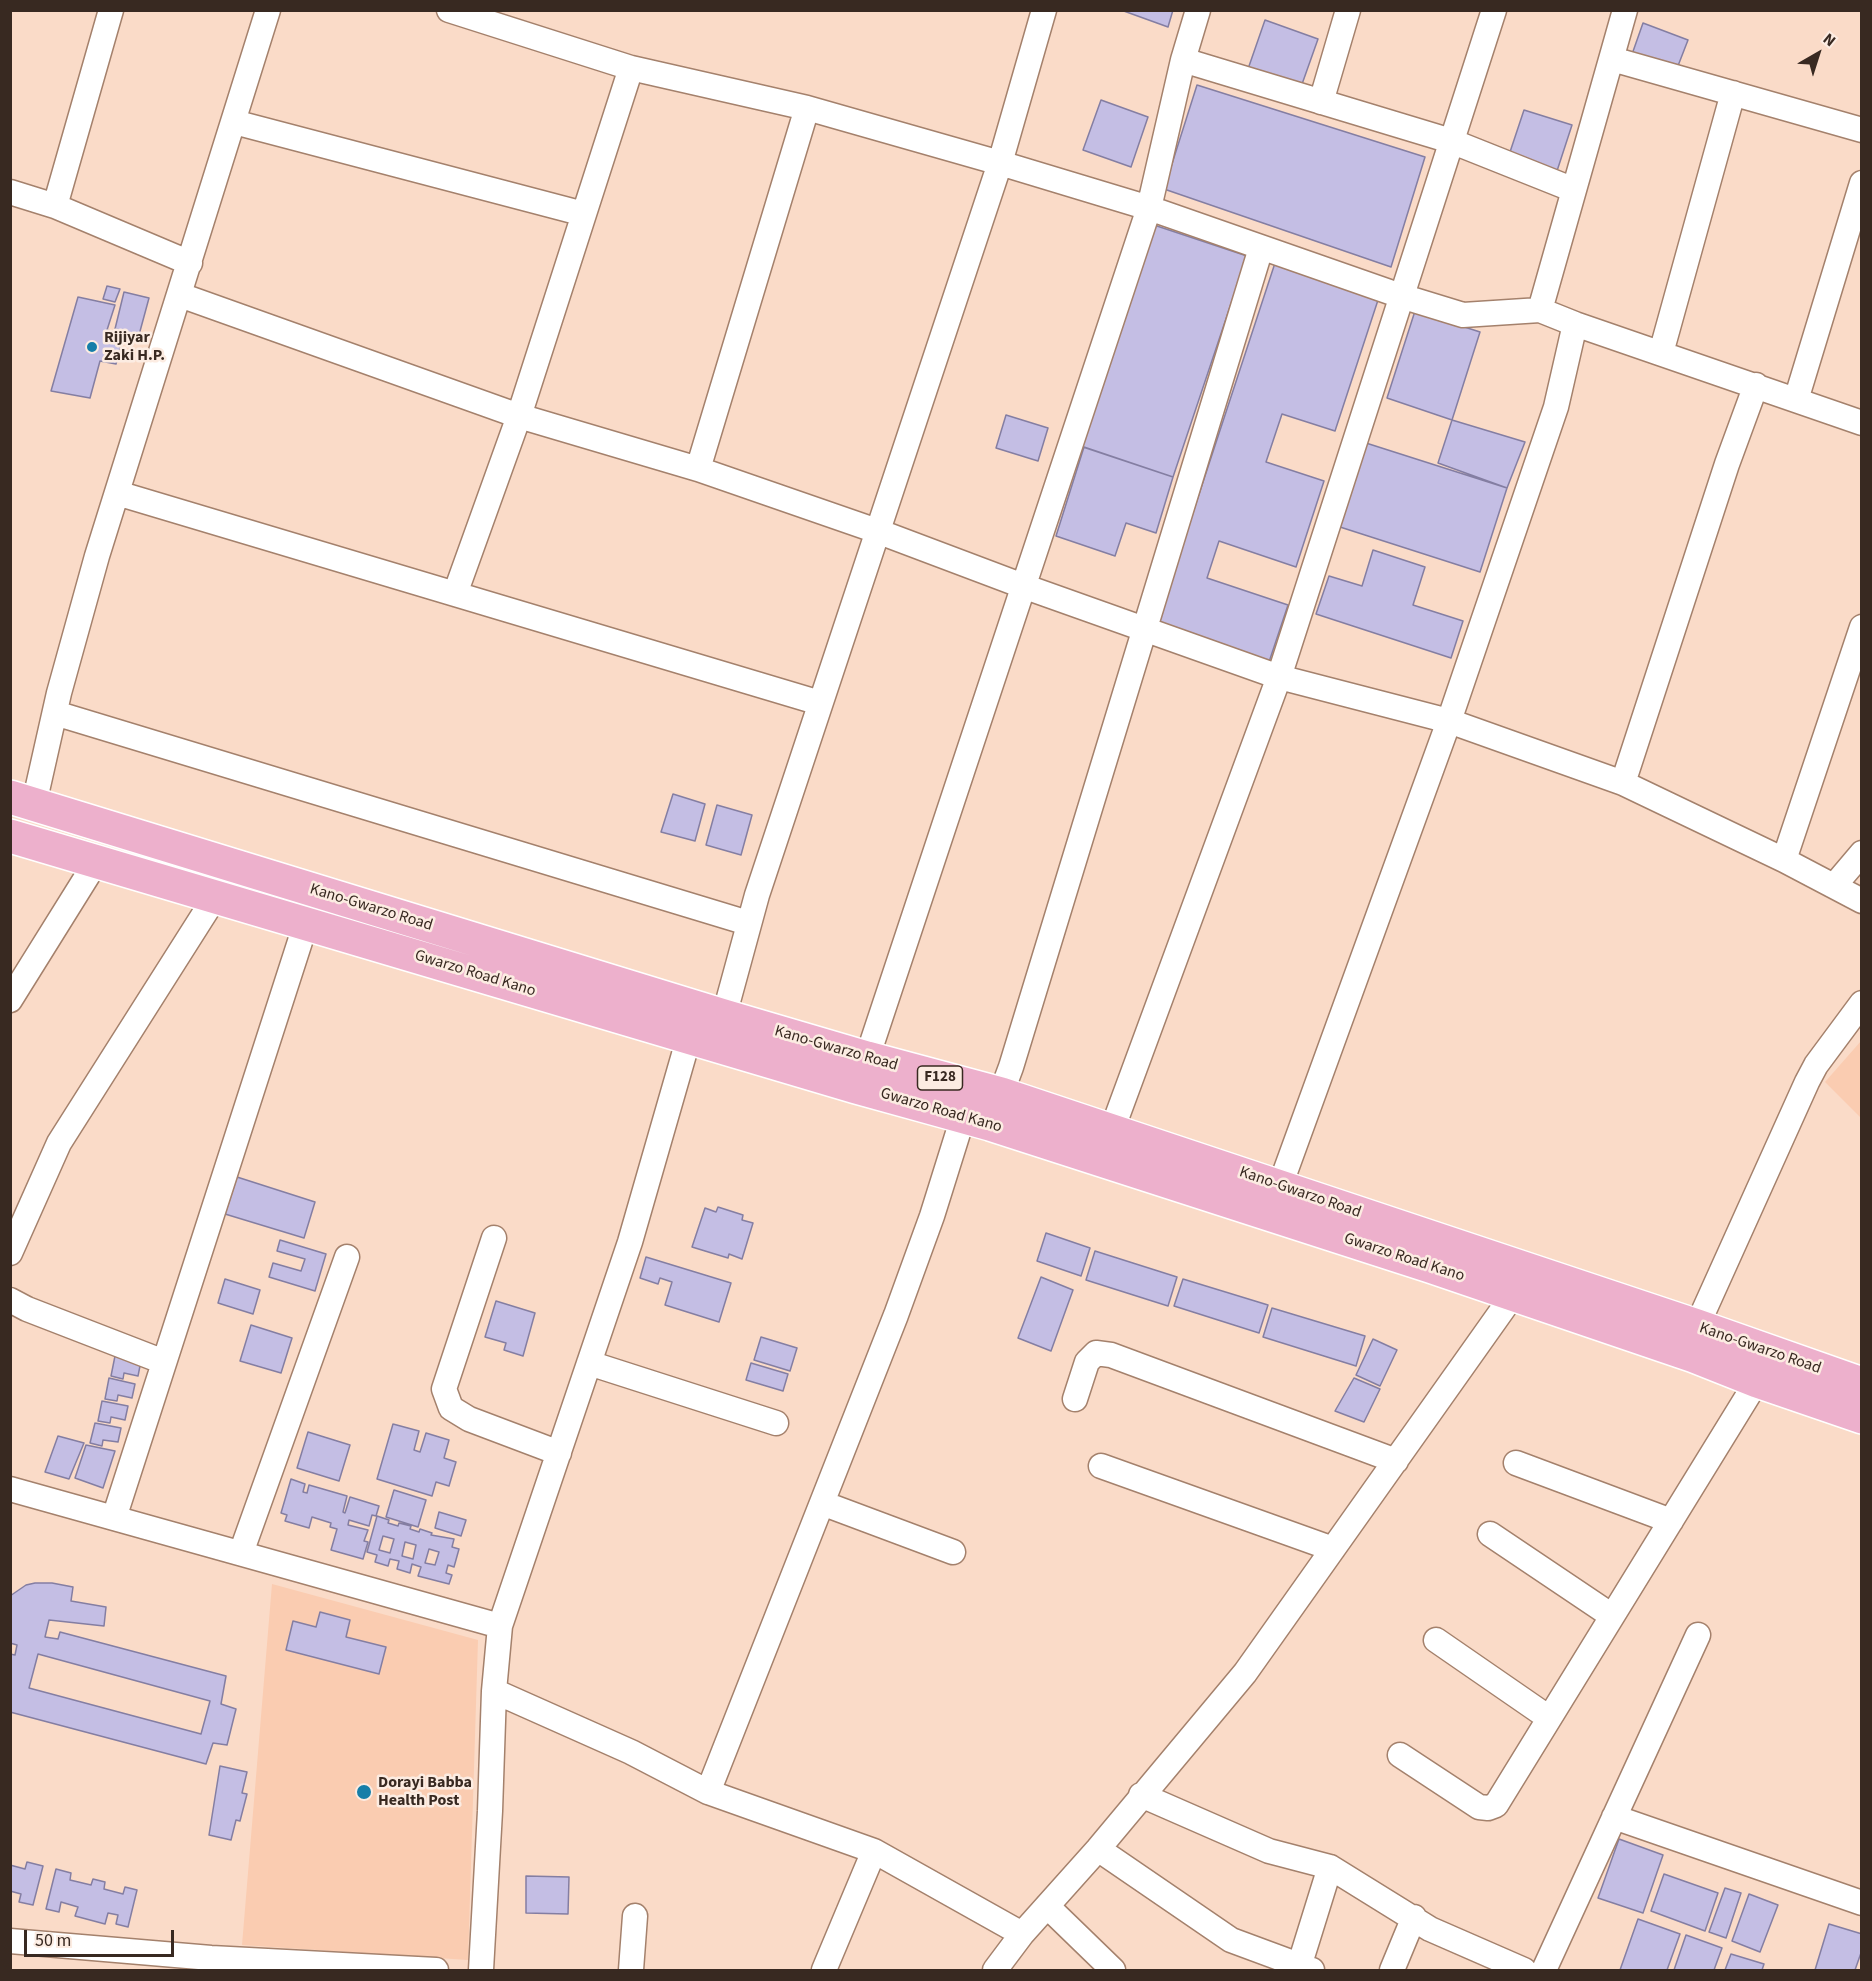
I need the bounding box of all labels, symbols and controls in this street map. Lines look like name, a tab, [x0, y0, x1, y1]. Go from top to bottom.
north arrow	[1788, 24, 1848, 84]
text: N	[1818, 28, 1840, 52]
place label: Rijiyar Zaki H.P.	[104, 328, 165, 366]
marker: Rijiyar Zaki H.P.	[85, 340, 99, 354]
street label: Kano-Gwarzo Road	[307, 880, 435, 936]
street label: Gwarzo Road Kano	[412, 946, 538, 1002]
street label: Kano-Gwarzo Road	[772, 1022, 900, 1076]
road number: F128	[918, 1066, 962, 1090]
street label: Gwarzo Road Kano	[878, 1084, 1004, 1138]
street label: Kano-Gwarzo Road	[1237, 1163, 1363, 1223]
street label: Gwarzo Road Kano	[1341, 1229, 1467, 1287]
street label: Kano-Gwarzo Road	[1697, 1319, 1823, 1379]
place label: Dorayi Babba Health Post	[378, 1773, 472, 1811]
marker: Dorayi Babba Health Post	[355, 1783, 373, 1801]
scale bar	[27, 1918, 177, 1956]
text: 50 m	[35, 1928, 71, 1953]

